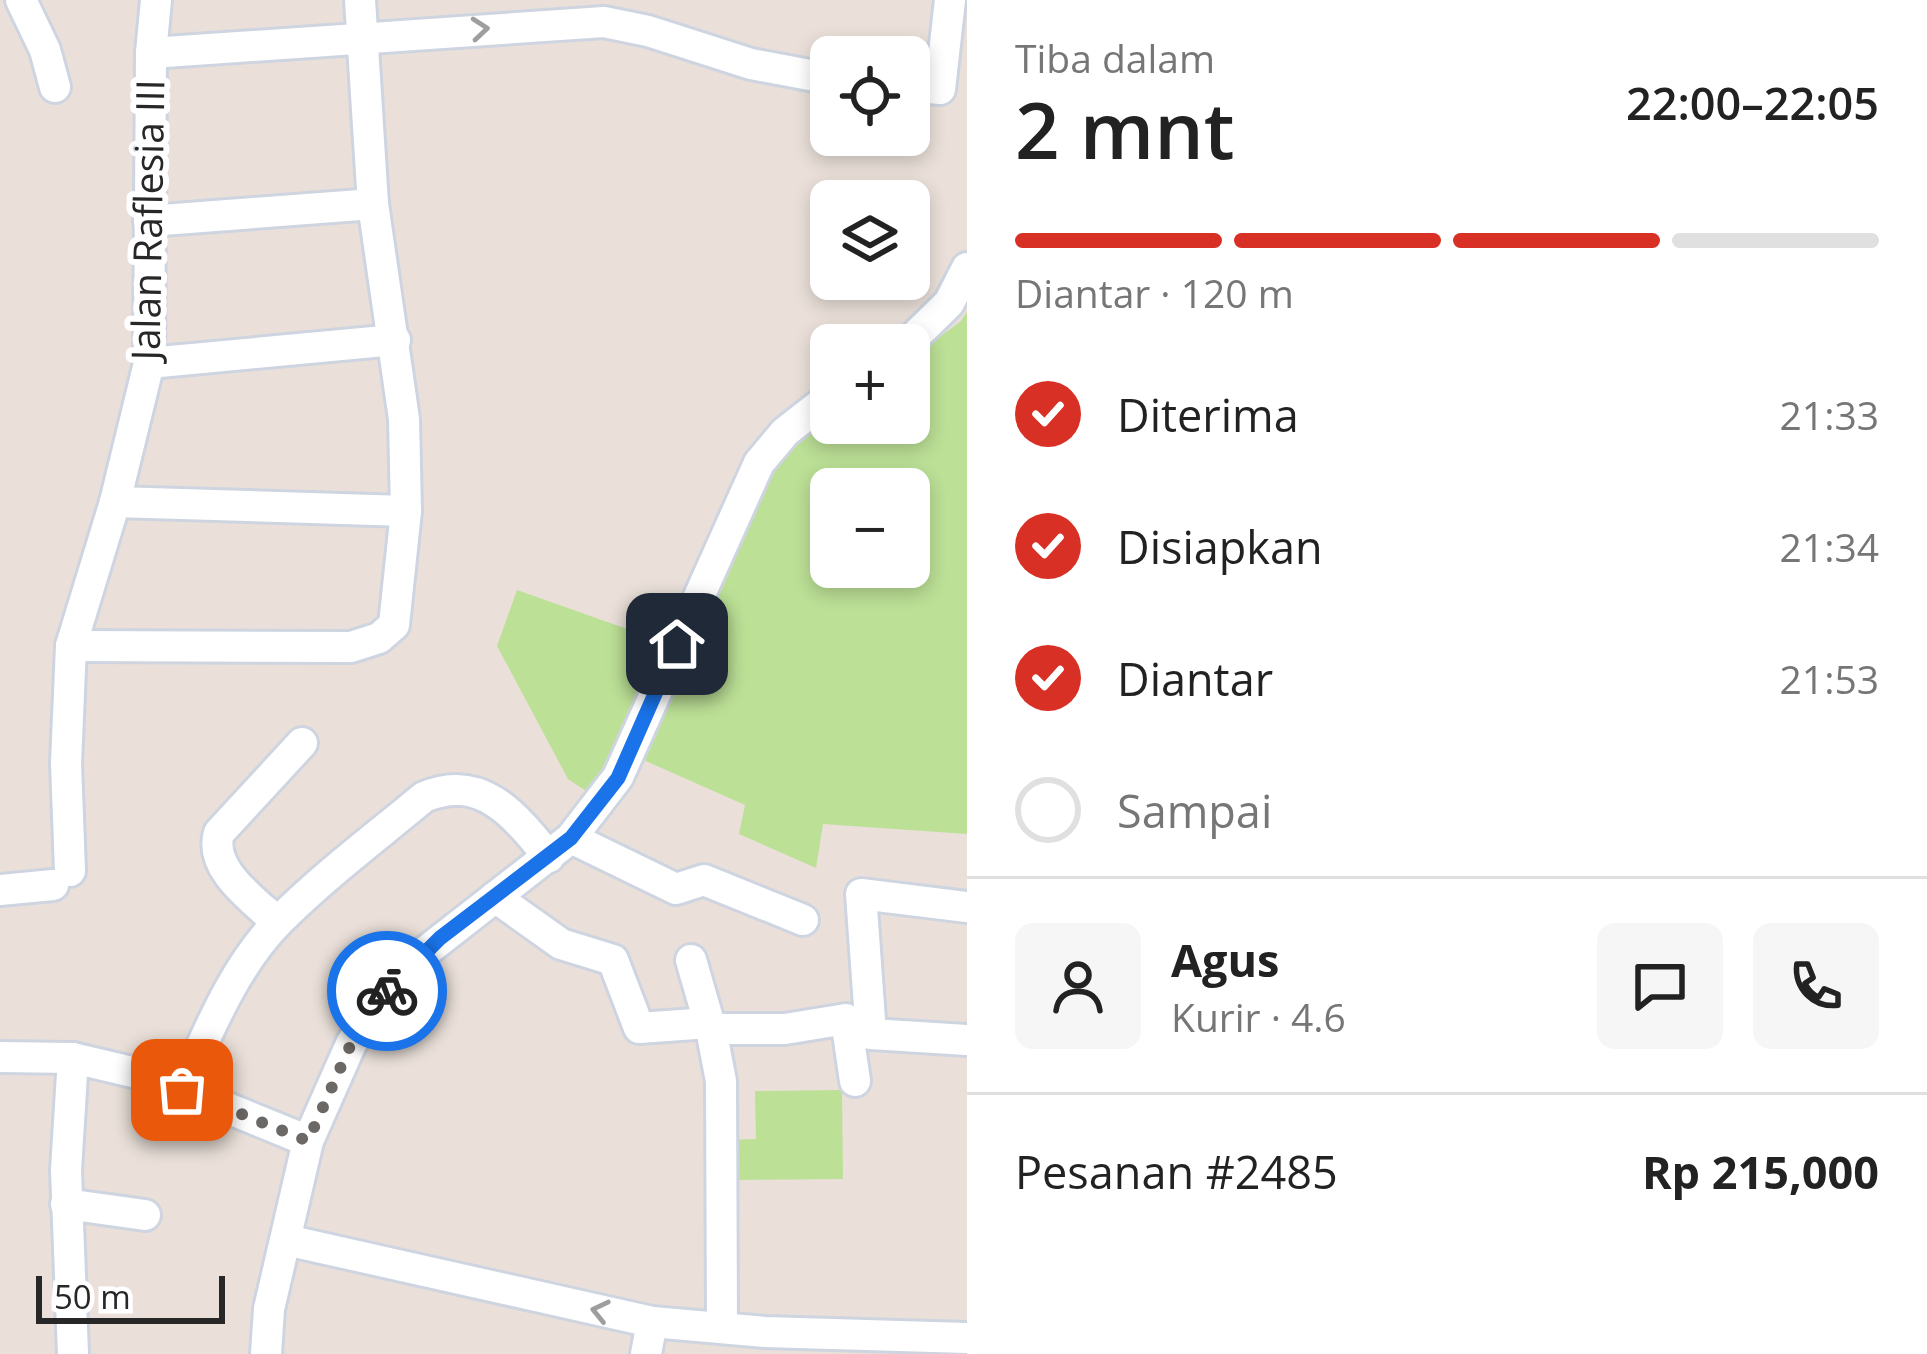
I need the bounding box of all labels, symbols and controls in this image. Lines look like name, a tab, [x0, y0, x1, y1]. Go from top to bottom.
one-way arrow	[471, 17, 490, 42]
text: Tiba dalam	[1015, 31, 1215, 84]
map controls	[810, 36, 930, 588]
button: locate	[810, 36, 930, 156]
text: 22:00–22:05	[1626, 72, 1879, 133]
text: 2 mnt	[1015, 76, 1235, 182]
street label: Jalan Raflesia III	[117, 79, 175, 365]
button: layers	[810, 180, 930, 300]
text: Diantar · 120 m	[1015, 266, 1294, 319]
button: +	[810, 324, 930, 444]
icon: check	[1015, 381, 1081, 447]
text: Diterima	[1117, 384, 1299, 445]
text: 21:33	[1780, 388, 1879, 441]
button: −	[810, 468, 930, 588]
icon: check	[1015, 513, 1081, 579]
text: Disiapkan	[1117, 516, 1323, 577]
text: 21:34	[1780, 520, 1879, 573]
pin	[626, 593, 728, 695]
icon: home	[644, 611, 710, 677]
icon: check	[1015, 645, 1081, 711]
text: Diantar	[1117, 648, 1273, 709]
text: 21:53	[1780, 652, 1879, 705]
text: Sampai	[1117, 780, 1272, 841]
button: person	[1015, 923, 1141, 1049]
button: chat	[1597, 923, 1723, 1049]
button: phone	[1753, 923, 1879, 1049]
text: Agus	[1171, 929, 1279, 990]
courier	[327, 931, 447, 1051]
icon: bike	[354, 958, 420, 1024]
text: Kurir · 4.6	[1171, 990, 1346, 1043]
pin	[131, 1039, 233, 1141]
icon: bag	[149, 1057, 215, 1123]
text: Pesanan #2485	[1015, 1141, 1338, 1202]
text: Rp 215,000	[1642, 1141, 1879, 1202]
scale bar	[36, 1270, 225, 1323]
text: 50 m	[54, 1274, 131, 1319]
one-way arrow	[590, 1299, 610, 1324]

